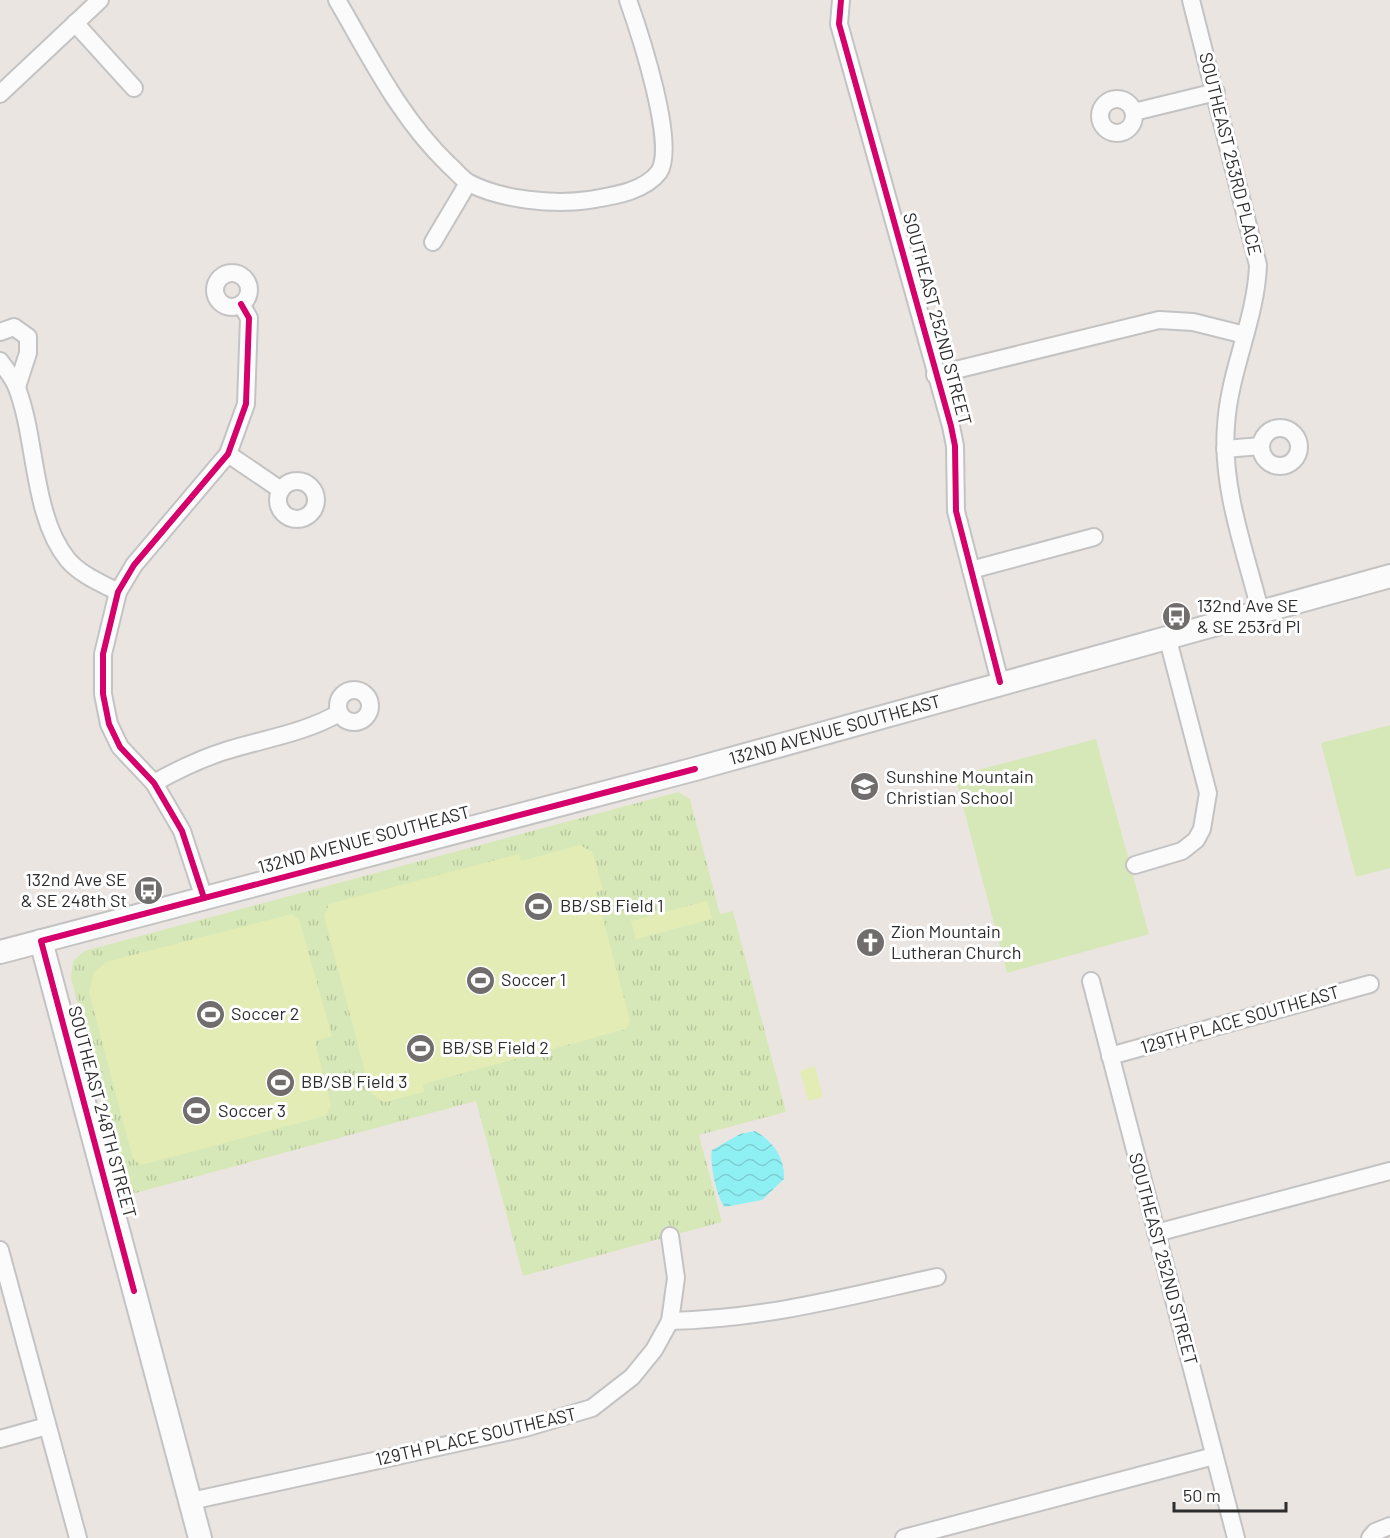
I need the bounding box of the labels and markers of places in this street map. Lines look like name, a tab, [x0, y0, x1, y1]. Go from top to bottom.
place label: 132nd Ave SE & SE 253rd Pl	[1197, 594, 1300, 637]
bus stop icon: 132nd Ave SE & SE 253rd Pl	[1160, 600, 1192, 632]
place label: Sunshine Mountain Christian School	[886, 765, 1034, 808]
school or university icon: Sunshine Mountain Christian School	[849, 771, 881, 803]
place label: 132nd Ave SE & SE 248th St	[21, 868, 127, 911]
bus stop icon: 132nd Ave SE & SE 248th St	[132, 874, 164, 906]
sports icon: BB/SB Field 1	[523, 890, 555, 922]
place label: BB/SB Field 1	[560, 894, 663, 916]
place label: Zion Mountain Lutheran Church	[891, 920, 1021, 963]
church icon: Zion Mountain Lutheran Church	[854, 926, 886, 958]
sports icon: Soccer 1	[464, 964, 496, 996]
place label: Soccer 1	[501, 968, 566, 990]
sports icon: Soccer 2	[194, 998, 226, 1030]
place label: Soccer 2	[231, 1002, 299, 1024]
sports icon: BB/SB Field 2	[405, 1032, 437, 1064]
place label: BB/SB Field 2	[442, 1036, 549, 1058]
sports icon: BB/SB Field 3	[264, 1066, 296, 1098]
place label: BB/SB Field 3	[301, 1070, 407, 1092]
sports icon: Soccer 3	[181, 1095, 213, 1127]
place label: Soccer 3	[218, 1099, 286, 1121]

